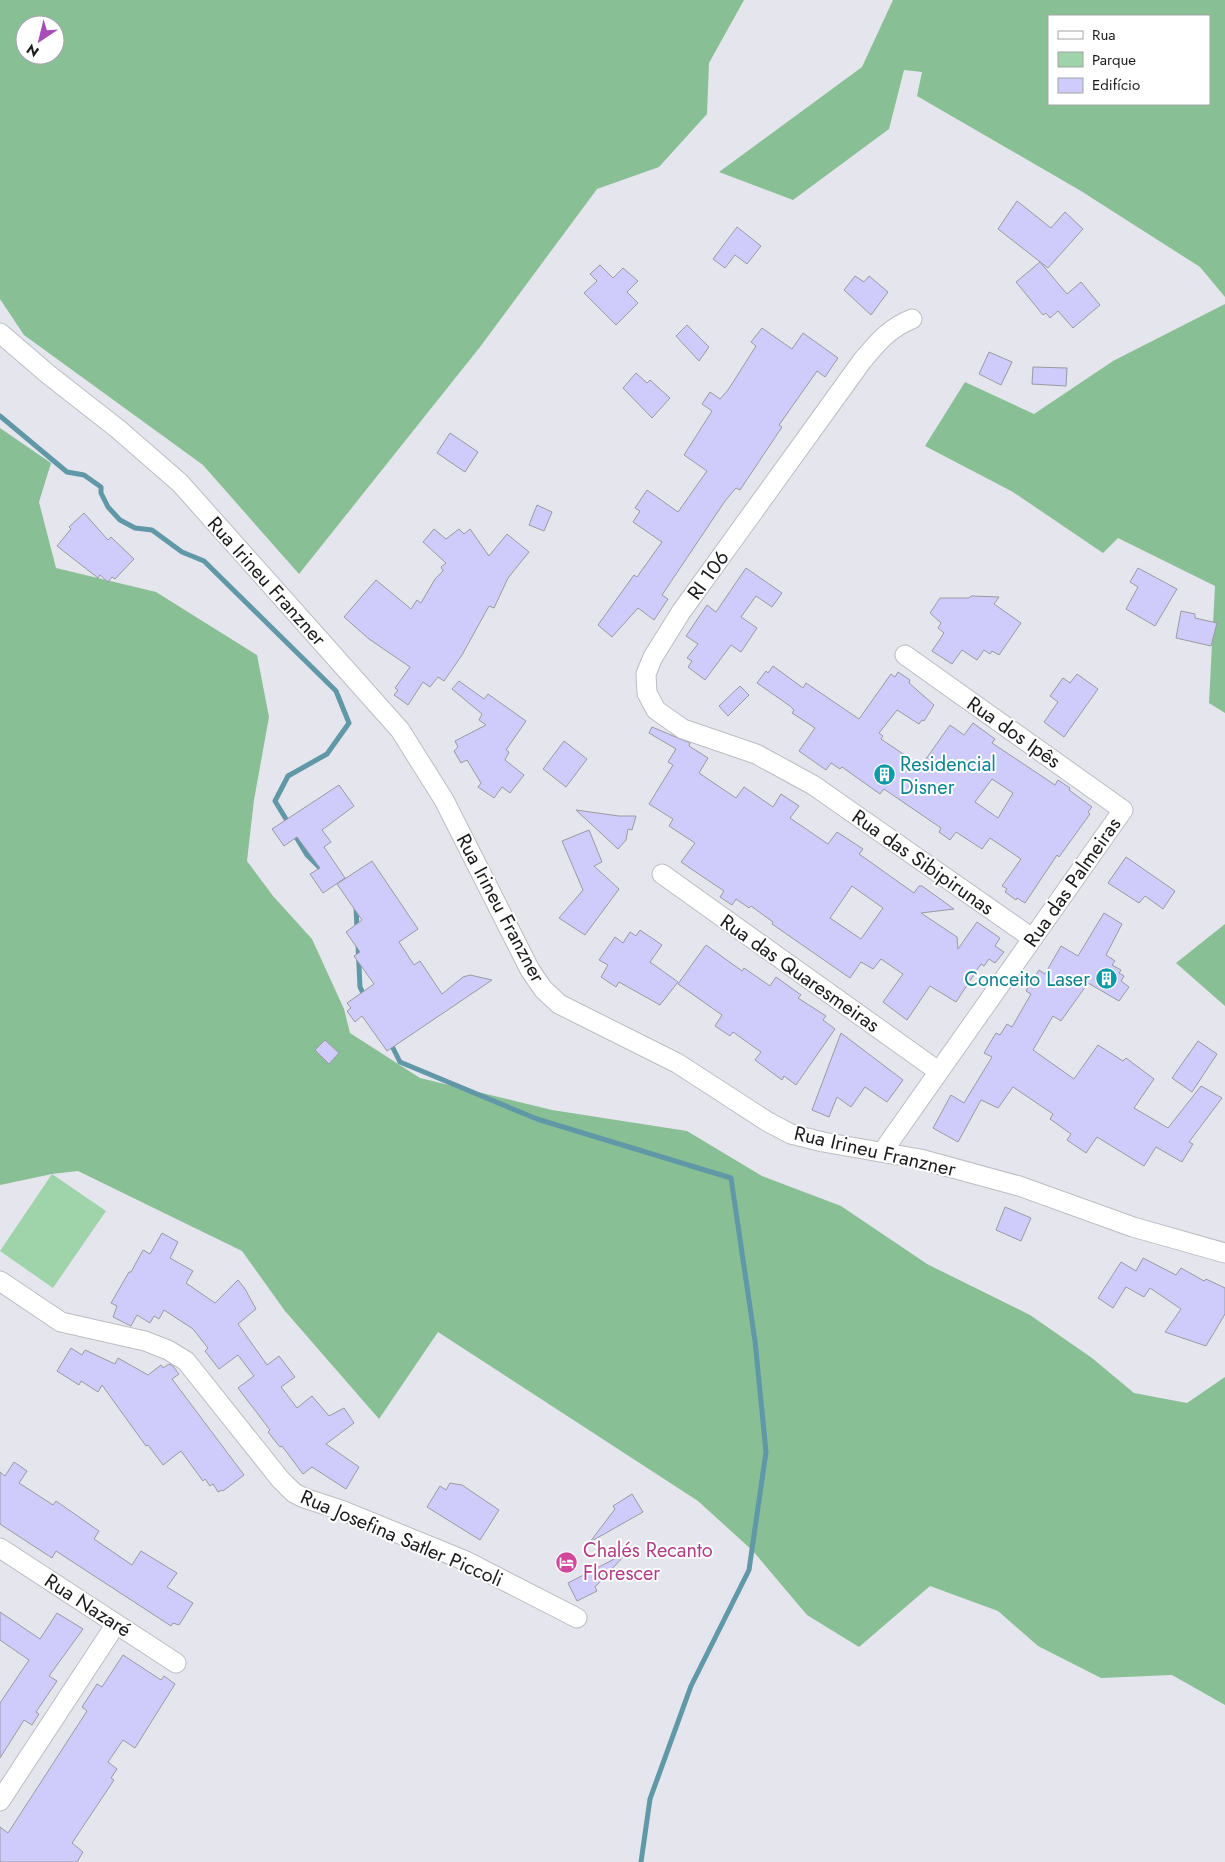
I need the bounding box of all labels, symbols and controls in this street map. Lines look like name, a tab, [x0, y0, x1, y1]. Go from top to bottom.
north arrow	[15, 15, 65, 65]
legend	[1048, 15, 1210, 105]
text: Rua	[1092, 24, 1116, 46]
text: N	[22, 39, 43, 62]
text: Parque	[1092, 49, 1136, 71]
text: Edifício	[1092, 74, 1140, 96]
street label: Rua Irineu Franzner	[201, 510, 333, 652]
street label: RI 106	[681, 545, 736, 606]
street label: Rua dos Ipês	[961, 689, 1066, 775]
place label: Residencial Disner	[900, 750, 996, 802]
building icon: Residencial Disner	[872, 763, 896, 787]
street label: Rua das Sibipirunas	[846, 803, 1000, 922]
street label: Rua das Palmeiras	[1017, 811, 1128, 953]
street label: Rua Irineu Franzner	[449, 829, 552, 988]
street label: Rua das Quaresmeiras	[714, 907, 885, 1039]
place label: Conceito Laser	[964, 965, 1090, 994]
building icon: Conceito Laser	[1094, 967, 1118, 991]
street label: Rua Irineu Franzner	[791, 1119, 959, 1184]
street label: Rua Josefina Satler Piccoli	[296, 1483, 508, 1594]
place label: Chalés Recanto Florescer	[583, 1536, 713, 1588]
hotel icon: Chalés Recanto Florescer	[555, 1550, 579, 1574]
street label: Rua Nazaré	[39, 1567, 137, 1644]

